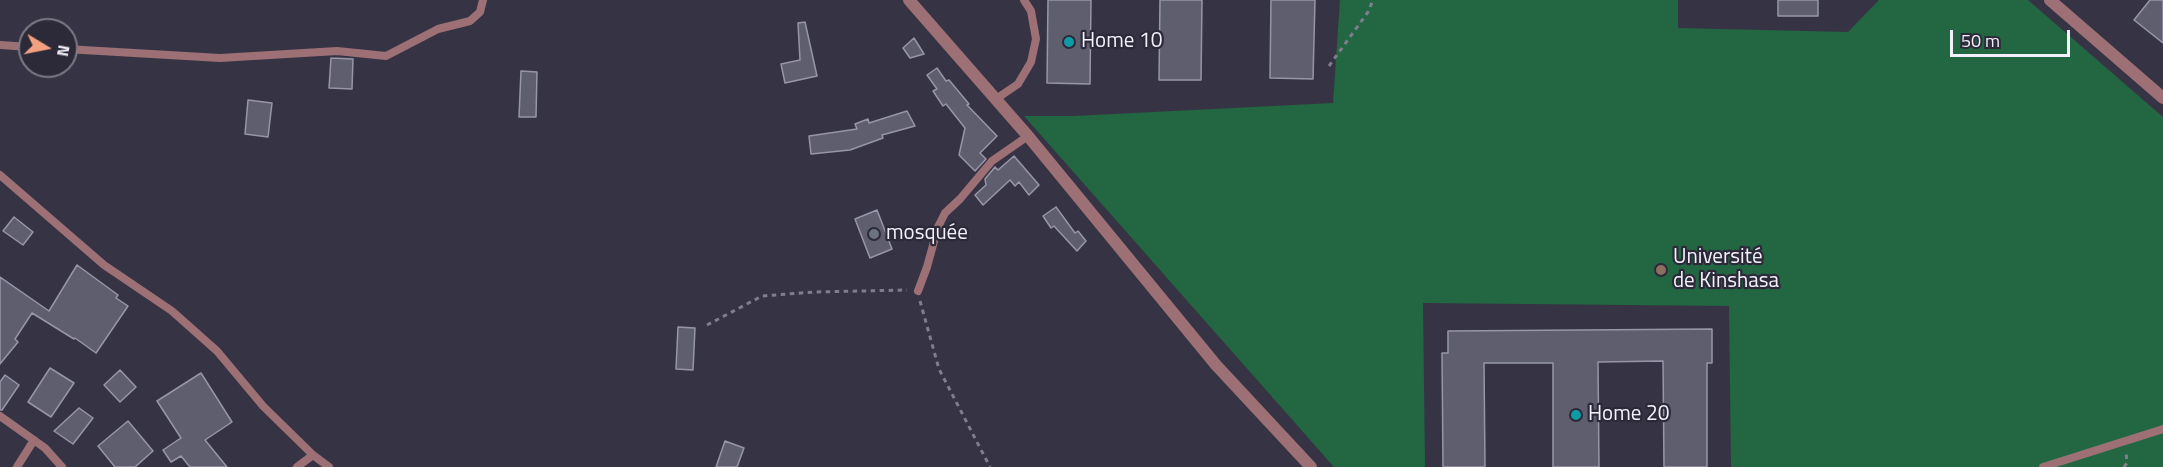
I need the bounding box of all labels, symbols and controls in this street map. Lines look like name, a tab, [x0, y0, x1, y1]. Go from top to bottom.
north arrow	[18, 18, 78, 78]
scale bar	[1953, 18, 2073, 56]
text: 50 m	[1961, 27, 2000, 54]
place label: Home 10	[1081, 29, 1162, 55]
marker: Home 10	[1062, 35, 1076, 49]
text: N	[51, 43, 77, 58]
place label: mosquée	[886, 221, 968, 247]
marker: mosquée	[867, 227, 881, 241]
place label: Université de Kinshasa	[1673, 245, 1779, 295]
marker: Université de Kinshasa	[1654, 263, 1668, 277]
place label: Home 20	[1588, 402, 1669, 428]
marker: Home 20	[1569, 408, 1583, 422]

